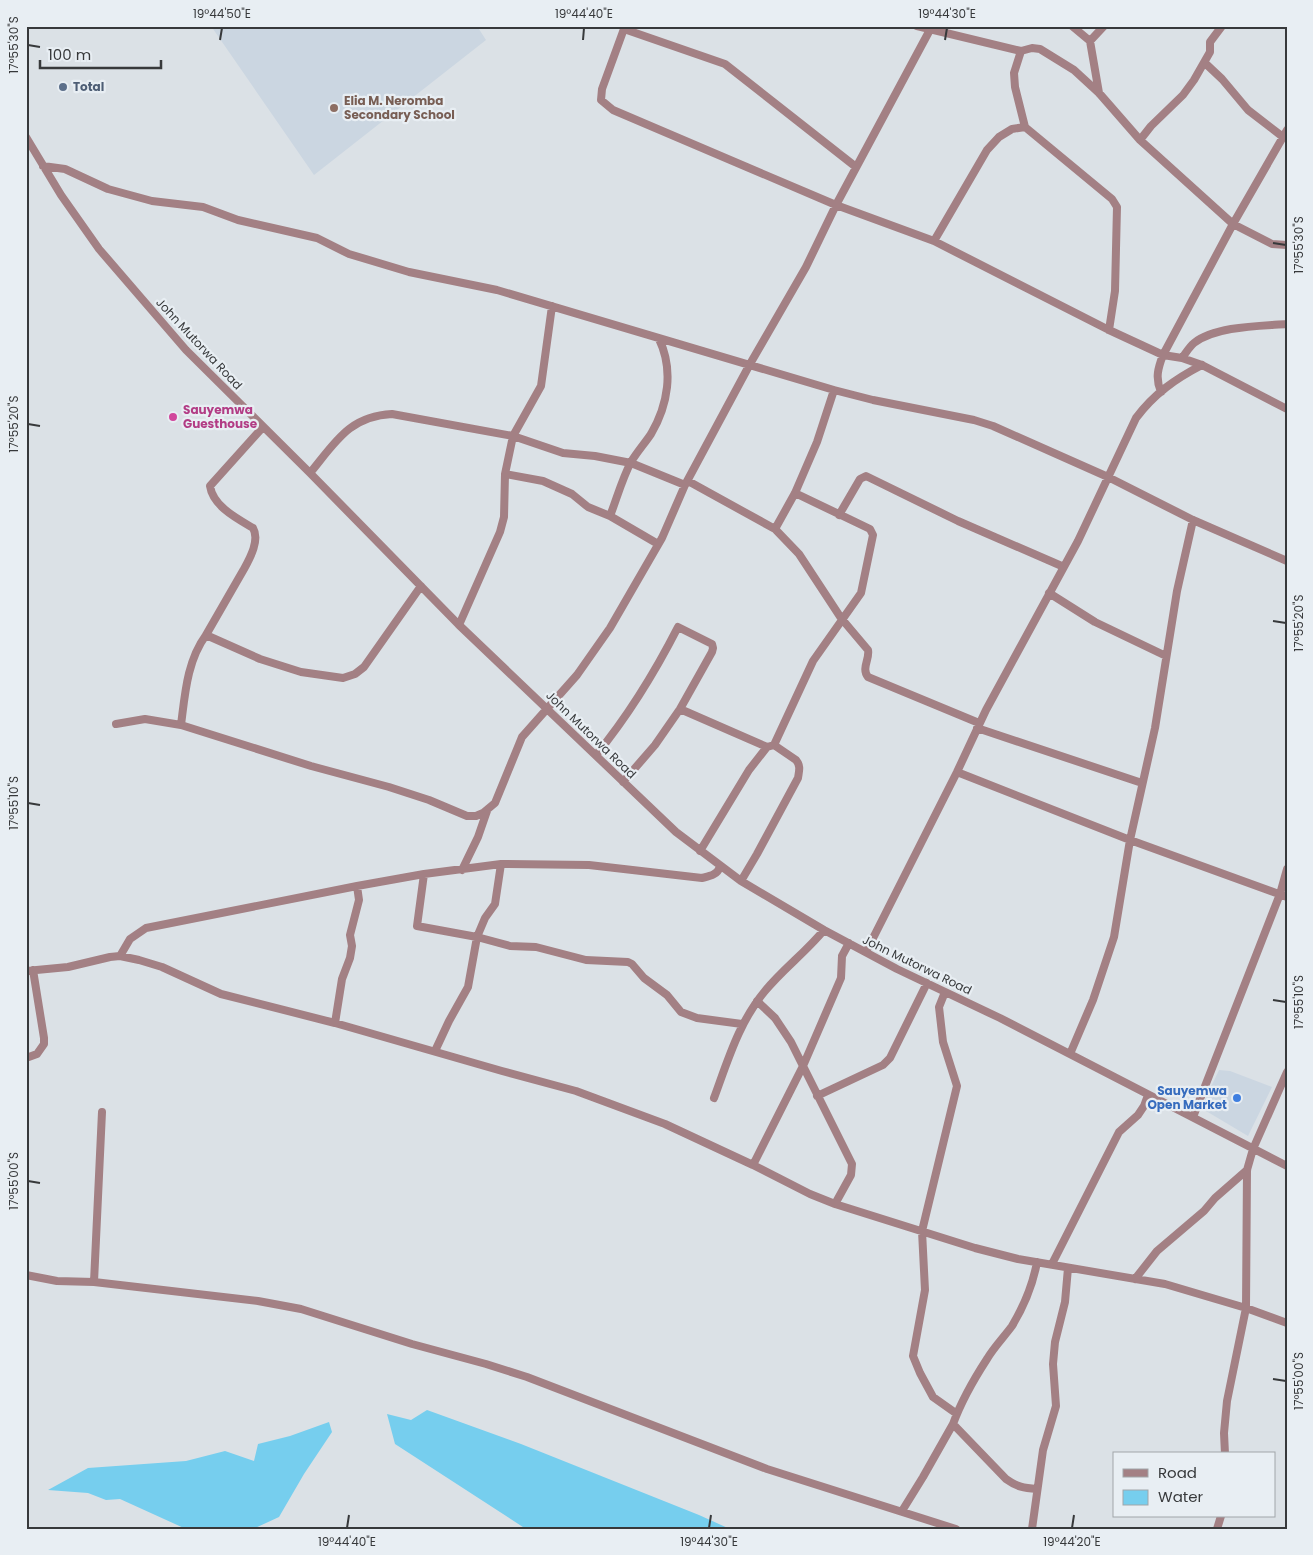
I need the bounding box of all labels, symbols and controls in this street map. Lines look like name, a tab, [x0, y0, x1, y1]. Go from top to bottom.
text: 19°44'50"E	[193, 5, 251, 22]
text: 19°44'40"E	[555, 5, 613, 22]
text: 19°44'30"E	[918, 5, 976, 22]
text: 17°55'30"S	[5, 16, 22, 74]
scale bar	[40, 38, 161, 70]
text: 100 m	[48, 44, 91, 65]
place label: Total	[73, 78, 104, 95]
marker: Total	[57, 81, 69, 93]
place label: Elia M. Neromba Secondary School	[344, 92, 455, 123]
marker: Elia M. Neromba Secondary School	[328, 102, 340, 114]
text: 17°55'30"S	[1290, 216, 1307, 274]
street label: John Mutorwa Road	[152, 294, 246, 393]
text: 17°55'20"S	[5, 395, 22, 453]
place label: Sauyemwa Guesthouse	[183, 401, 258, 432]
marker: Sauyemwa Guesthouse	[167, 411, 179, 423]
text: 17°55'20"S	[1290, 594, 1307, 652]
street label: John Mutorwa Road	[542, 687, 640, 782]
text: 17°55'10"S	[5, 776, 22, 830]
street label: John Mutorwa Road	[860, 931, 975, 998]
text: 17°55'10"S	[1290, 975, 1307, 1029]
place label: Sauyemwa Open Market	[1147, 1082, 1227, 1113]
marker: Sauyemwa Open Market	[1231, 1092, 1243, 1104]
text: 17°55'00"S	[5, 1152, 22, 1210]
text: 17°55'00"S	[1290, 1352, 1307, 1410]
legend	[1113, 1452, 1276, 1518]
text: Road	[1158, 1462, 1197, 1483]
text: Water	[1158, 1486, 1204, 1507]
text: 19°44'40"E	[318, 1533, 376, 1550]
text: 19°44'30"E	[680, 1533, 738, 1550]
text: 19°44'20"E	[1043, 1533, 1101, 1550]

